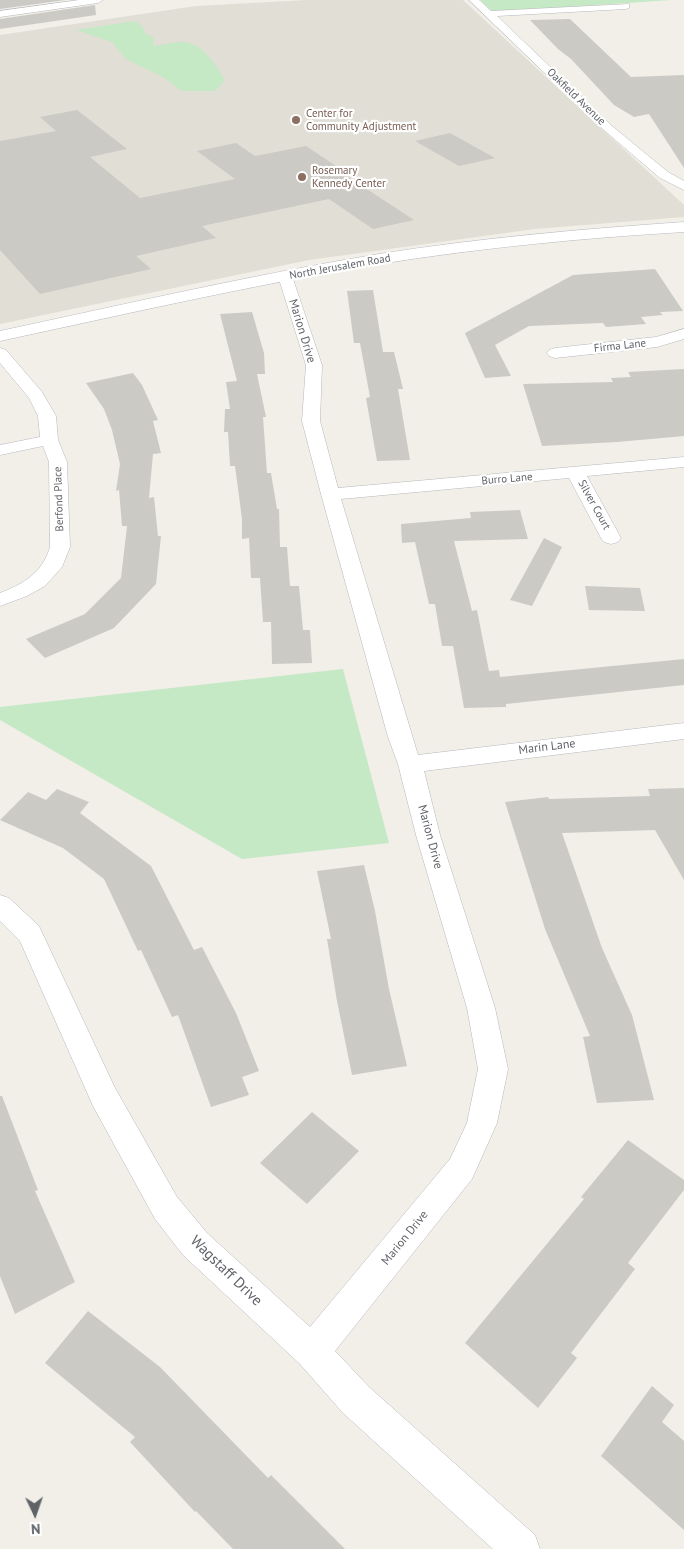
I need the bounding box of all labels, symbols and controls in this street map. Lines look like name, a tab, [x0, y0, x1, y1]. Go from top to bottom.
street label: Oakfield Avenue	[544, 66, 608, 128]
place label: Center for Community Adjustment	[306, 107, 416, 133]
marker: Center for Community Adjustment	[290, 114, 302, 126]
place label: Rosemary Kennedy Center	[312, 164, 386, 190]
marker: Rosemary Kennedy Center	[296, 171, 308, 183]
street label: North Jerusalem Road	[288, 252, 392, 282]
street label: Marion Drive	[285, 297, 319, 365]
street label: Firma Lane	[593, 337, 647, 355]
street label: Berfond Place	[51, 466, 67, 532]
street label: Burro Lane	[481, 470, 533, 488]
street label: Silver Court	[575, 478, 613, 532]
street label: Marin Lane	[518, 736, 576, 758]
street label: Marion Drive	[415, 803, 445, 871]
street label: Marion Drive	[379, 1208, 431, 1268]
street label: Wagstaff Drive	[186, 1232, 266, 1310]
north arrow	[10, 1489, 60, 1539]
text: N	[31, 1520, 41, 1538]

